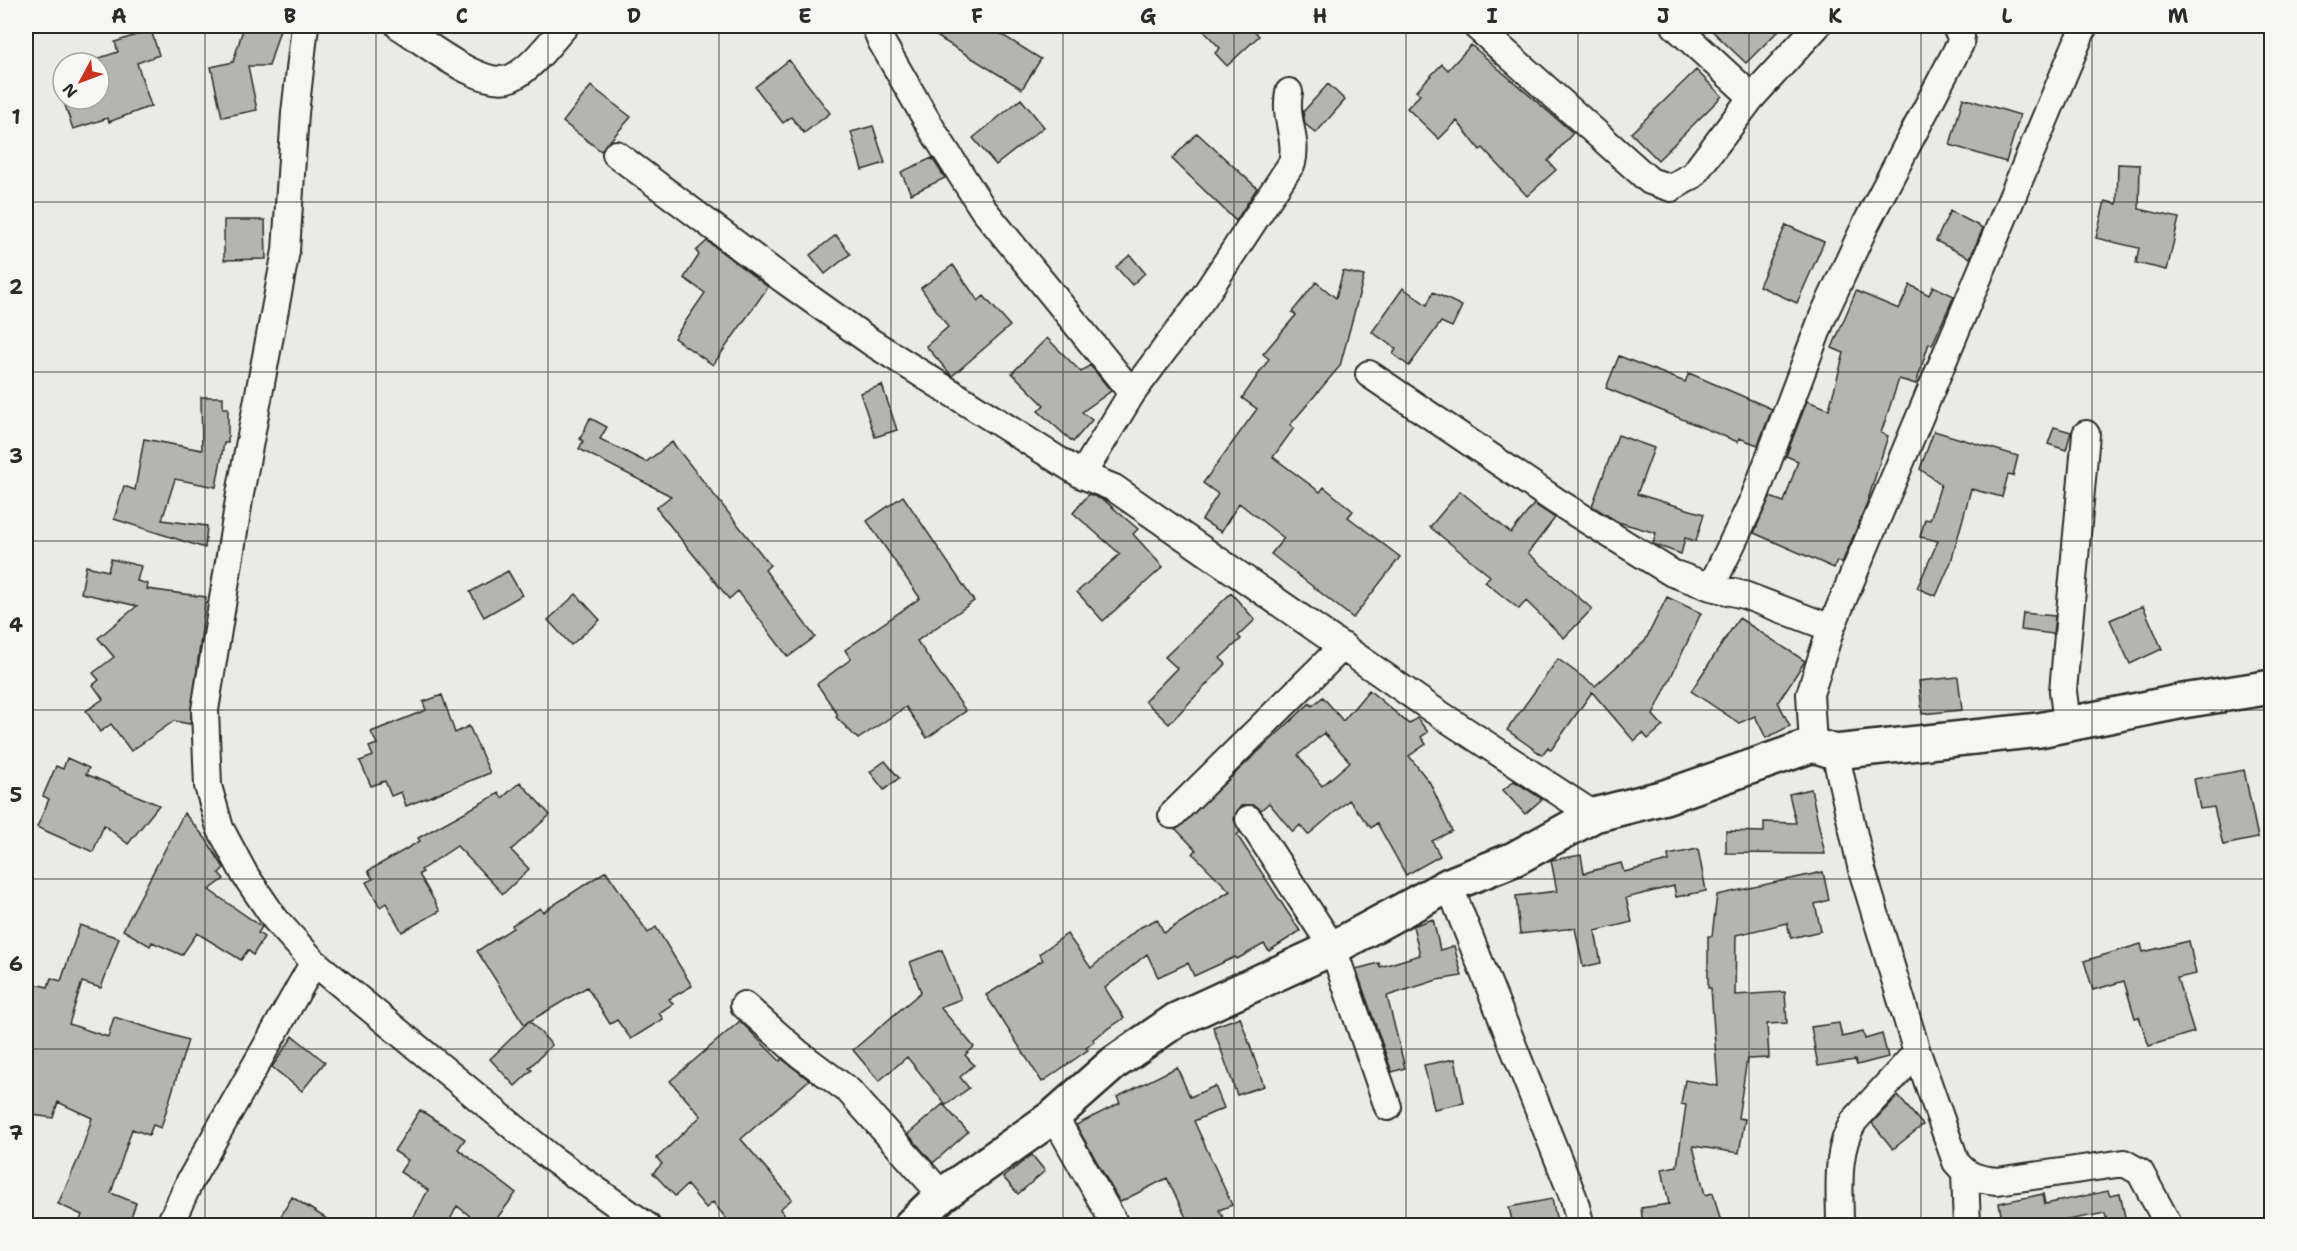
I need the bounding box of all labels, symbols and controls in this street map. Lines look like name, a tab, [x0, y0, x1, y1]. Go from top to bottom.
text: A	[111, 3, 127, 29]
text: B	[284, 3, 296, 29]
text: C	[456, 3, 468, 29]
text: D	[627, 3, 641, 29]
text: E	[798, 3, 812, 29]
text: F	[971, 3, 983, 29]
text: G	[1140, 3, 1156, 29]
text: H	[1313, 3, 1327, 29]
text: I	[1486, 3, 1498, 29]
text: J	[1657, 3, 1670, 29]
text: K	[1828, 3, 1842, 29]
text: L	[2002, 3, 2013, 29]
text: M	[2168, 3, 2189, 29]
north arrow	[51, 51, 111, 111]
text: N	[58, 79, 82, 102]
text: 1	[11, 104, 21, 130]
text: 2	[9, 274, 23, 300]
text: 3	[9, 443, 23, 469]
text: 4	[9, 612, 23, 638]
text: 5	[10, 782, 22, 808]
text: 6	[9, 951, 23, 977]
text: 7	[9, 1120, 23, 1146]

